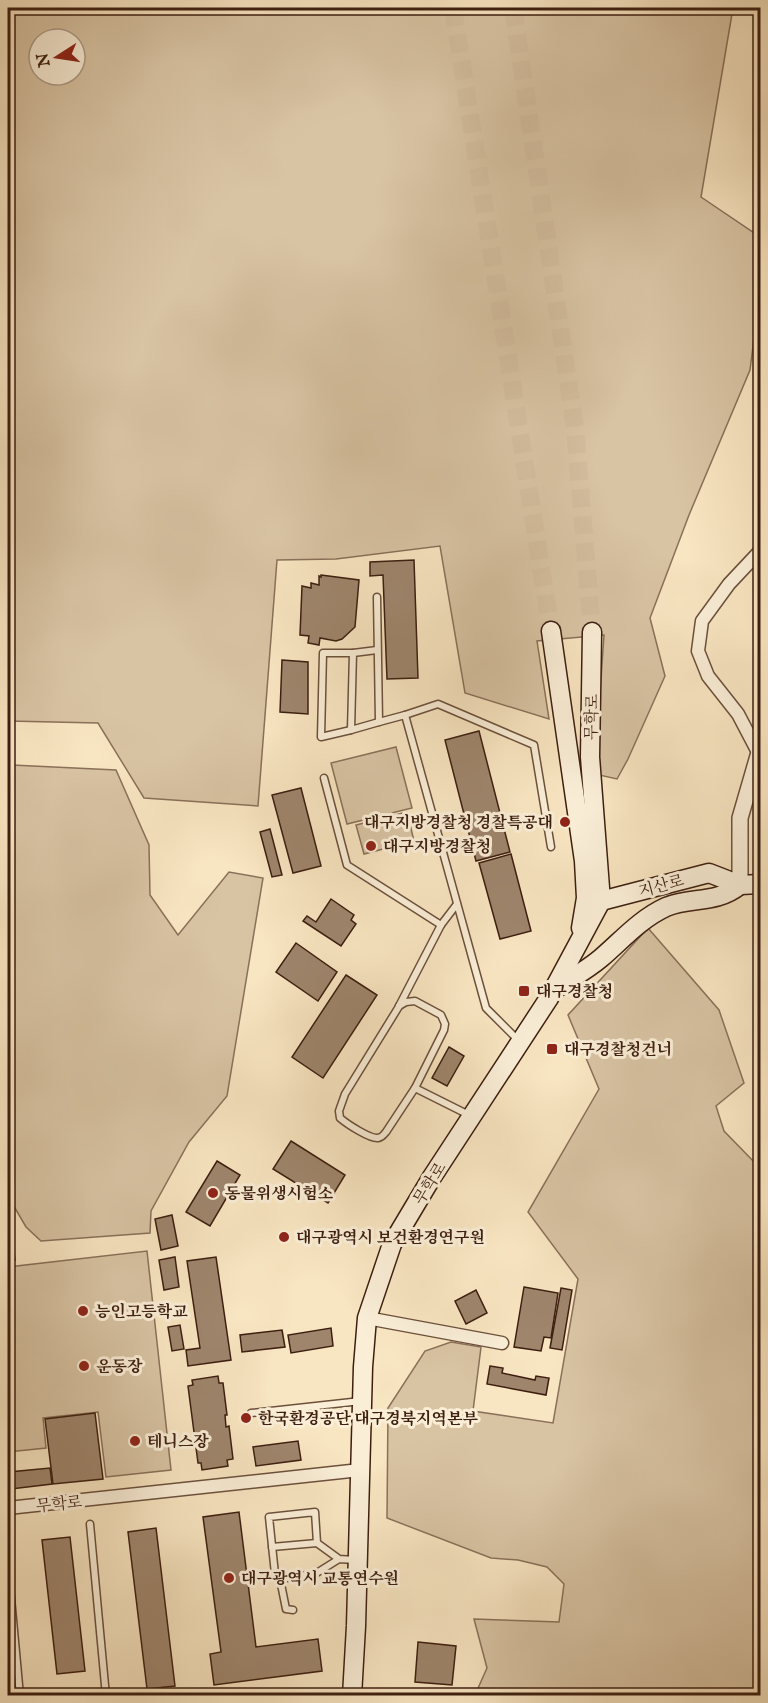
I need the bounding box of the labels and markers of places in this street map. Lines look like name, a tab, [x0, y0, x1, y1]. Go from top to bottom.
place label: 대구지방경찰청 경찰특공대	[364, 813, 553, 834]
marker: 대구지방경찰청 경찰특공대	[558, 815, 572, 829]
place label: 대구지방경찰청	[383, 837, 491, 858]
marker: 대구지방경찰청	[364, 839, 378, 853]
place label: 대구경찰청	[536, 982, 613, 1003]
marker: 대구경찰청	[517, 984, 531, 998]
place label: 대구경찰청건너	[564, 1040, 672, 1061]
marker: 대구경찰청건너	[545, 1042, 559, 1056]
place label: 동물위생시험소	[225, 1184, 334, 1205]
marker: 동물위생시험소	[206, 1186, 220, 1200]
place label: 대구광역시 보건환경연구원	[296, 1228, 485, 1249]
marker: 대구광역시 보건환경연구원	[277, 1230, 291, 1244]
place label: 능인고등학교	[95, 1302, 188, 1323]
marker: 능인고등학교	[76, 1304, 90, 1318]
place label: 운동장	[96, 1357, 143, 1378]
marker: 운동장	[77, 1359, 91, 1373]
place label: 한국환경공단 대구경북지역본부	[258, 1409, 478, 1430]
marker: 한국환경공단 대구경북지역본부	[239, 1411, 253, 1425]
place label: 테니스장	[147, 1432, 209, 1453]
marker: 테니스장	[128, 1434, 142, 1448]
place label: 대구광역시 교통연수원	[241, 1569, 399, 1590]
marker: 대구광역시 교통연수원	[222, 1571, 236, 1585]

